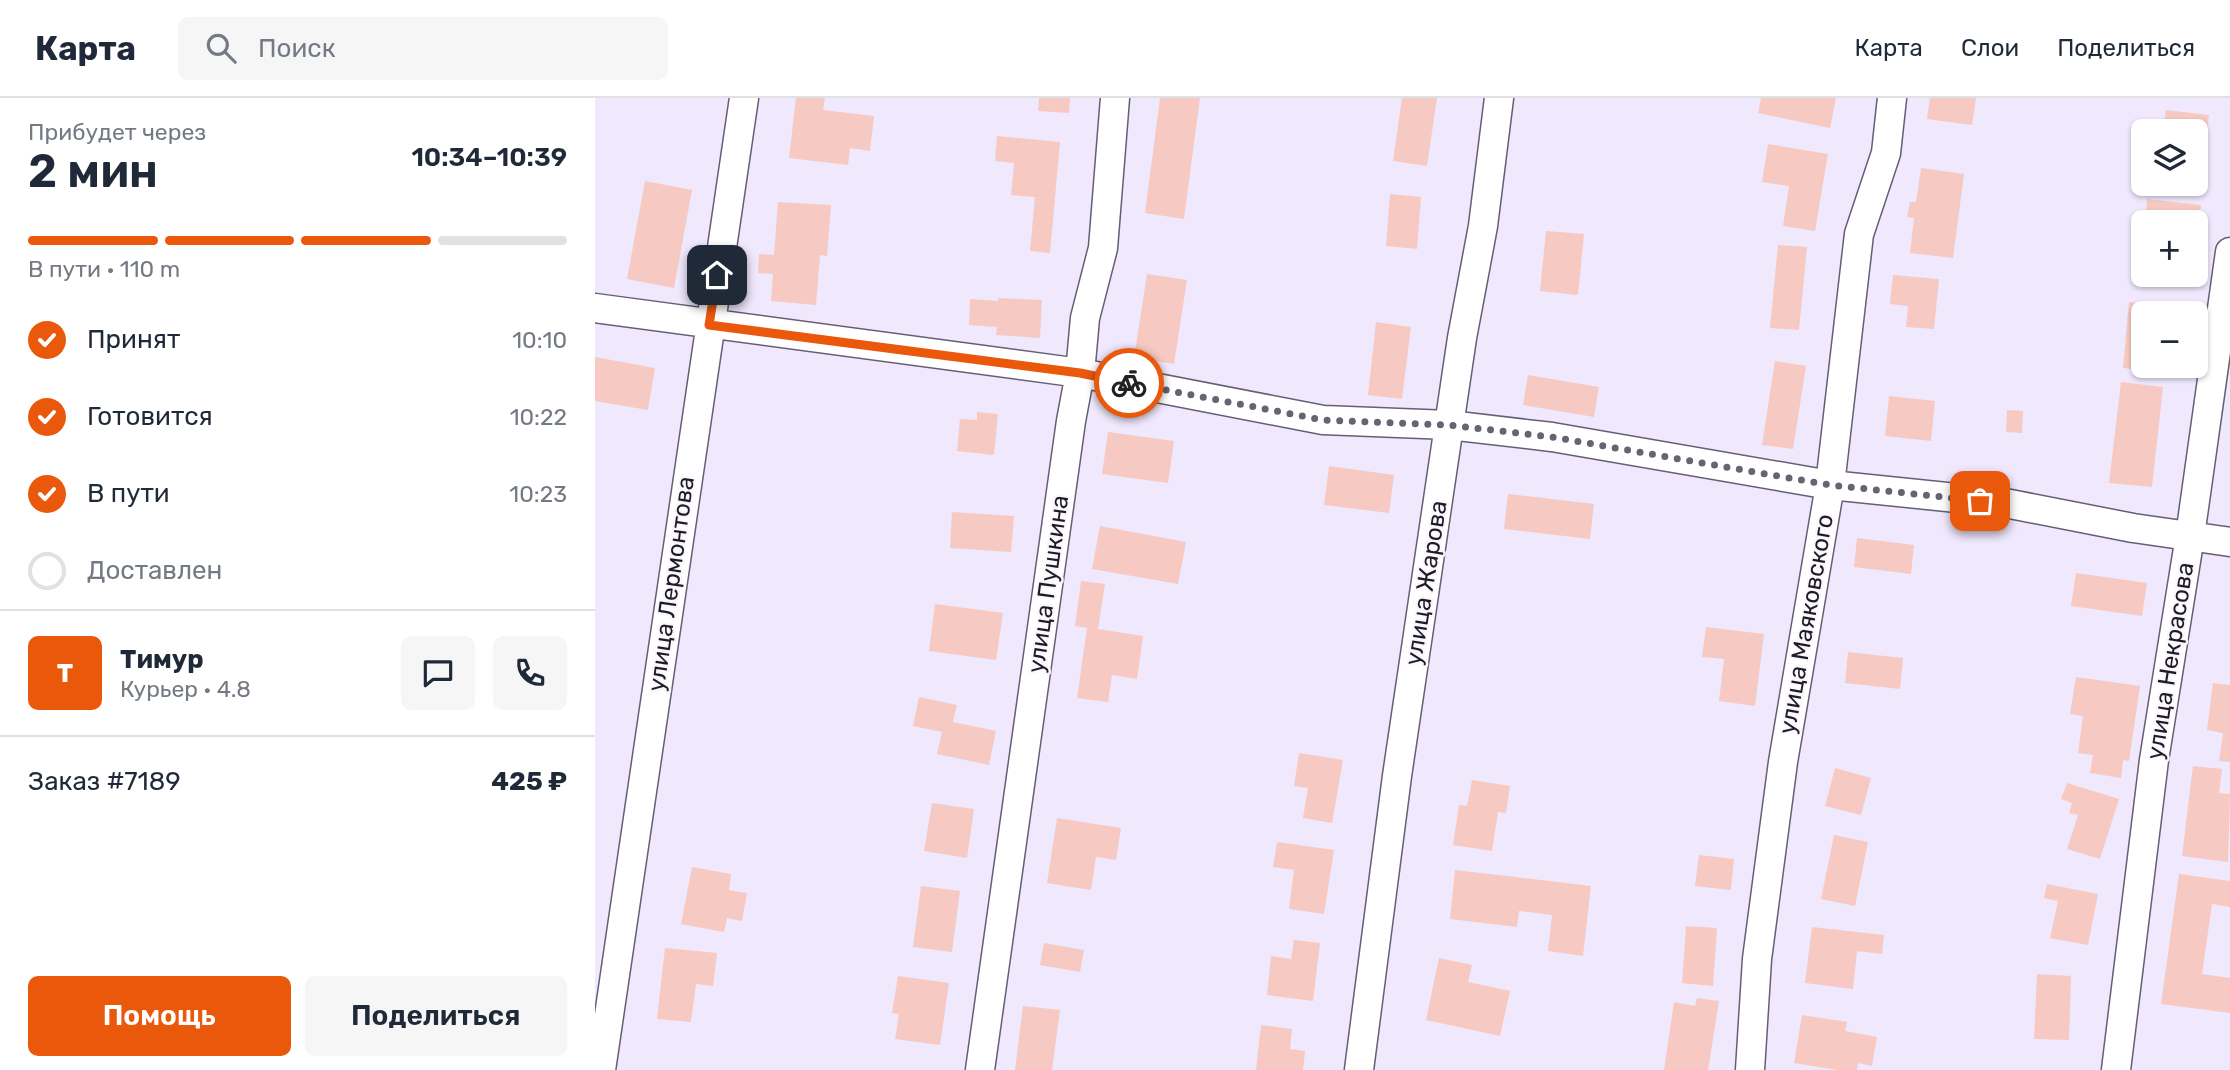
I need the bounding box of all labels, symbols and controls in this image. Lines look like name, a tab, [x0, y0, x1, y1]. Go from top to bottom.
search box	[178, 17, 668, 80]
text: Карта	[35, 29, 136, 68]
icon: search	[202, 29, 240, 67]
text: Поиск	[258, 33, 336, 64]
text: Карта	[1854, 34, 1923, 62]
text: Слои	[1961, 34, 2019, 62]
text: Поделиться	[2057, 34, 2195, 62]
text: Прибудет через	[28, 118, 206, 146]
map controls	[2131, 119, 2208, 378]
button: layers	[2131, 119, 2208, 196]
text: 10:34–10:39	[411, 142, 567, 173]
text: 2 мин	[28, 144, 158, 199]
button: +	[2131, 210, 2208, 287]
pin	[687, 245, 747, 305]
text: В пути · 110 m	[28, 255, 180, 283]
icon: home	[698, 256, 736, 294]
button: −	[2131, 301, 2208, 378]
icon: check	[28, 321, 66, 359]
text: Принят	[87, 324, 180, 355]
text: 10:10	[512, 326, 567, 354]
courier	[1094, 348, 1164, 418]
icon: bike	[1110, 364, 1148, 402]
icon: check	[28, 398, 66, 436]
text: Готовится	[87, 401, 213, 432]
text: 10:22	[510, 403, 567, 431]
pin	[1950, 471, 2010, 531]
icon: check	[28, 475, 66, 513]
street label: улица Лермонтова	[642, 475, 700, 693]
text: В пути	[87, 478, 170, 509]
text: 10:23	[509, 480, 567, 508]
icon: bag	[1961, 482, 1999, 520]
street label: улица Пушкина	[1022, 493, 1074, 675]
street label: улица Жарова	[1399, 498, 1453, 668]
street label: улица Маяковского	[1773, 512, 1839, 736]
text: Доставлен	[87, 555, 222, 586]
street label: улица Некрасова	[2141, 560, 2199, 762]
button: chat	[401, 636, 475, 710]
button: phone	[493, 636, 567, 710]
text: Тимур	[120, 644, 204, 675]
text: Т	[57, 658, 73, 689]
text: Курьер · 4.8	[120, 675, 251, 703]
text: Заказ #7189	[28, 766, 181, 797]
text: 425 ₽	[491, 766, 567, 797]
button: Помощь	[28, 976, 291, 1056]
button: Поделиться	[305, 976, 567, 1056]

